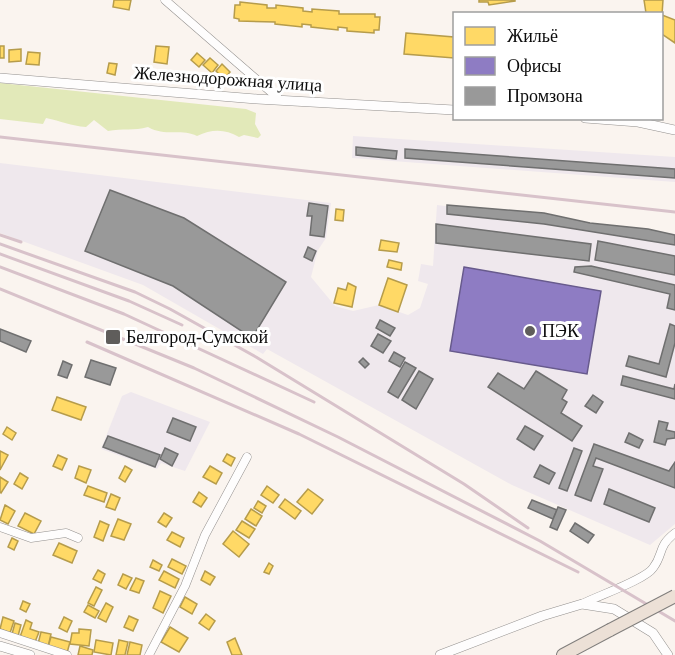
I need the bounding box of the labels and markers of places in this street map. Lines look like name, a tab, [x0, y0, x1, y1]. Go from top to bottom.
place label: ПЭК	[542, 321, 580, 341]
marker: ПЭК	[523, 324, 537, 338]
place label: Белгород-Сумской	[126, 327, 268, 347]
marker: Белгород-Сумской	[104, 328, 122, 346]

